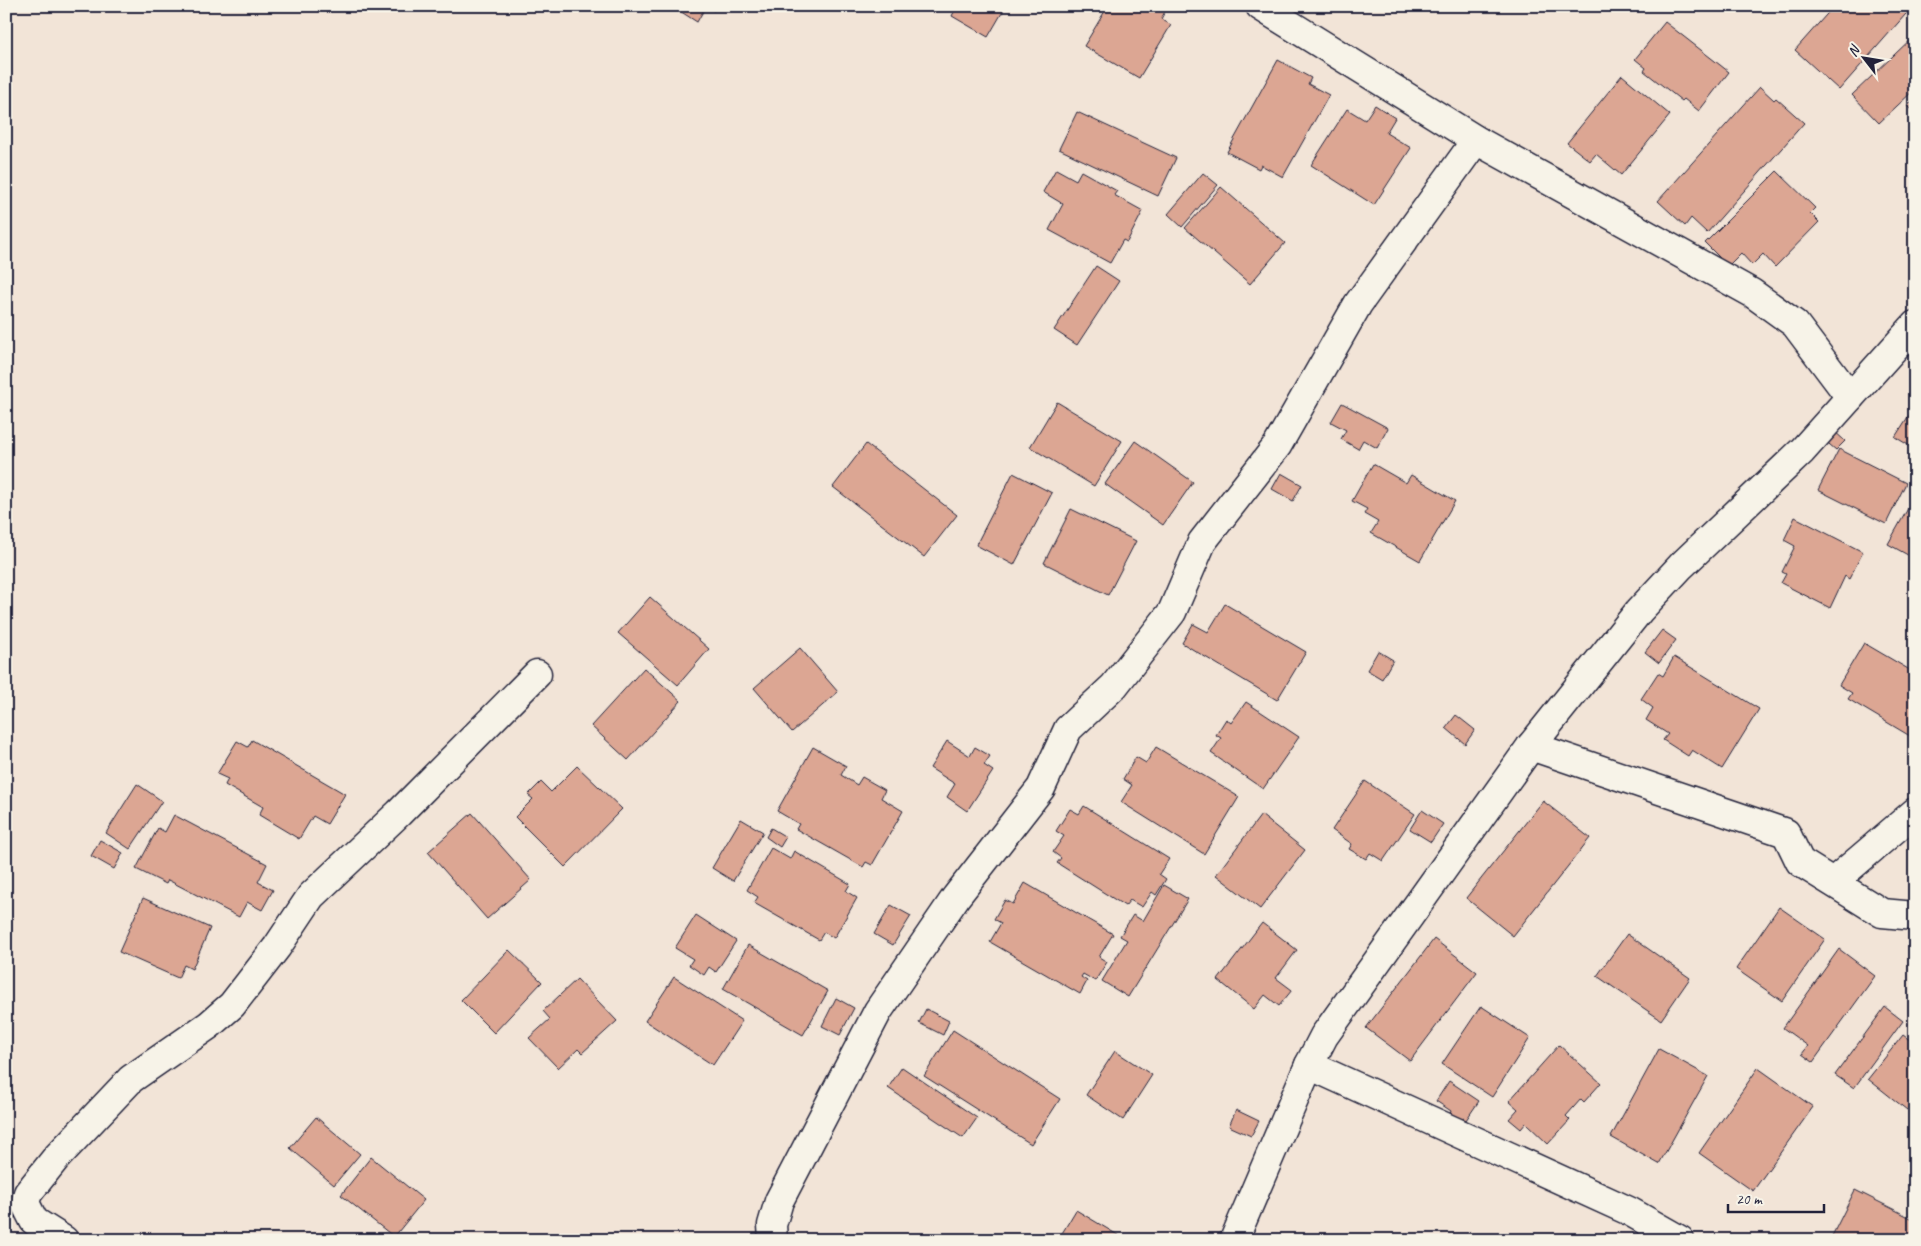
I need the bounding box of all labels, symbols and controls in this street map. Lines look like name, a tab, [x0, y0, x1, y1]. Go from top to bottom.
north arrow	[1838, 32, 1888, 82]
text: N	[1844, 41, 1864, 60]
scale bar	[1728, 1181, 1825, 1213]
text: 20 m	[1736, 1190, 1763, 1209]

